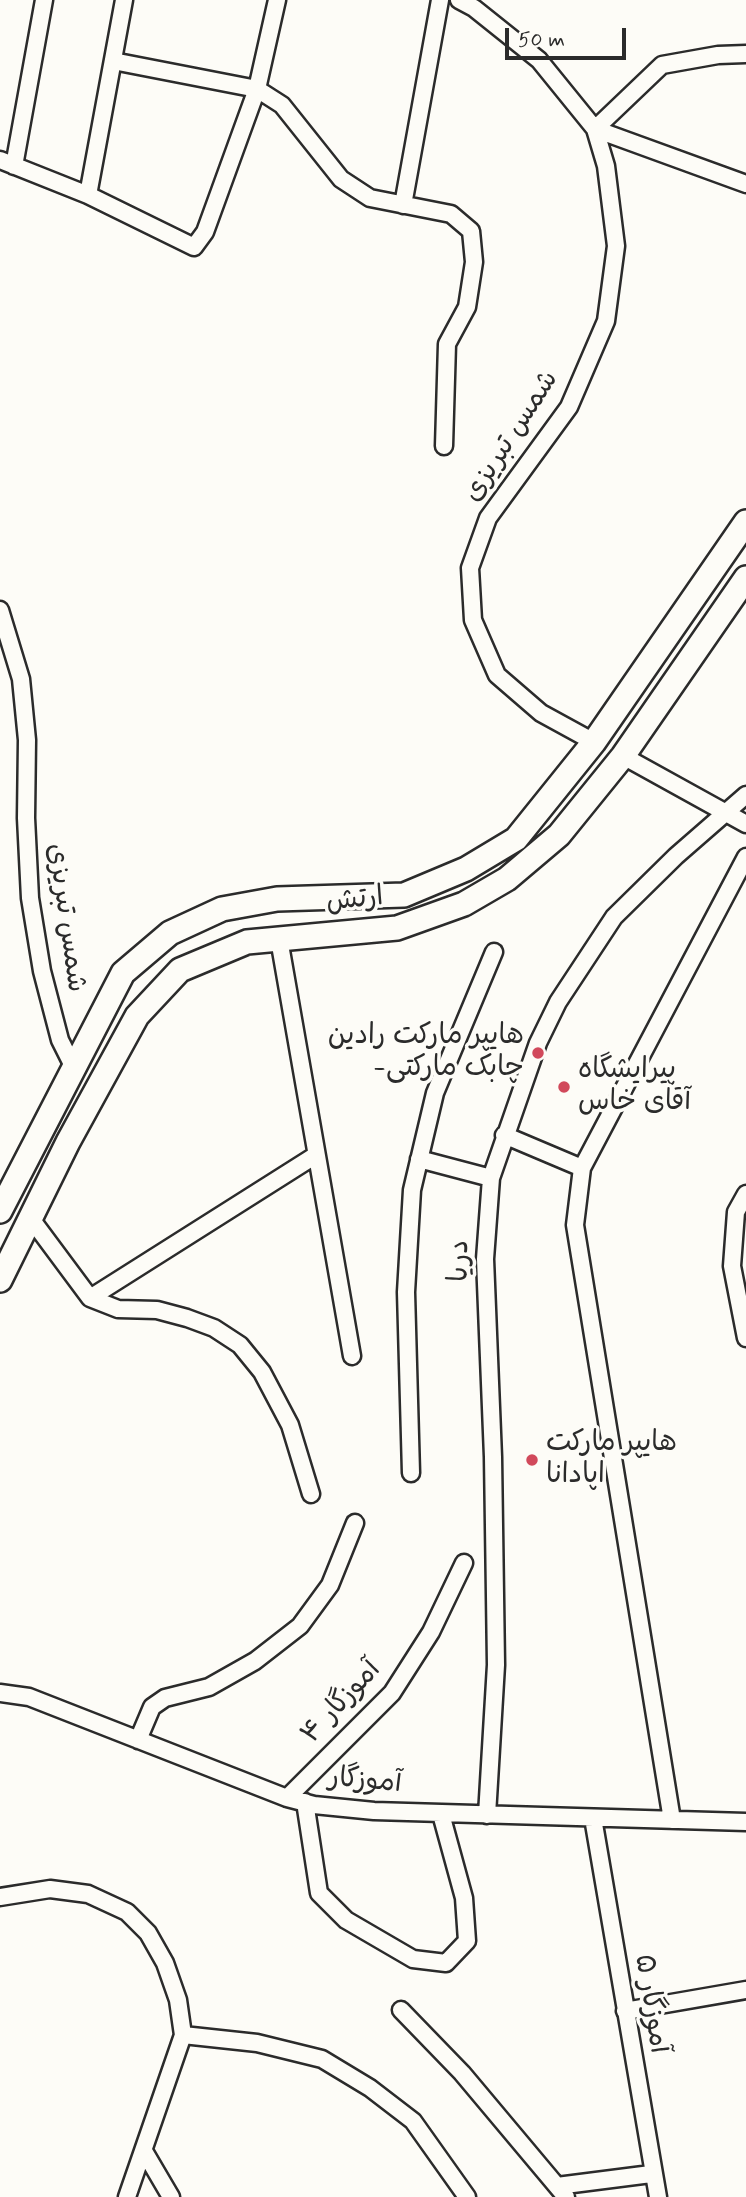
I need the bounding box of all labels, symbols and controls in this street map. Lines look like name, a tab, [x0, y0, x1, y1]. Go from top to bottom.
scale bar	[508, 14, 629, 58]
text: 50 m	[518, 26, 565, 54]
street label: شمس تبریزی	[457, 365, 567, 509]
street label: شمس تبریزی	[38, 841, 92, 995]
street label: ارتش	[325, 881, 385, 921]
place label: هایپر مارکت رادین -چابک مارکتی	[328, 1020, 524, 1086]
marker: هایپر مارکت رادین -چابک مارکتی	[530, 1045, 546, 1061]
place label: پیرایشگاه آقای خاس	[578, 1054, 691, 1120]
marker: پیرایشگاه آقای خاس	[556, 1079, 572, 1095]
street label: دریا	[444, 1240, 478, 1282]
place label: هایپر مارکت اپادانا	[546, 1427, 677, 1493]
marker: هایپر مارکت اپادانا	[524, 1452, 540, 1468]
street label: آموزگار ۴	[295, 1654, 389, 1752]
street label: آموزگار	[327, 1762, 403, 1802]
street label: آموزگار ۵	[626, 1952, 674, 2056]

